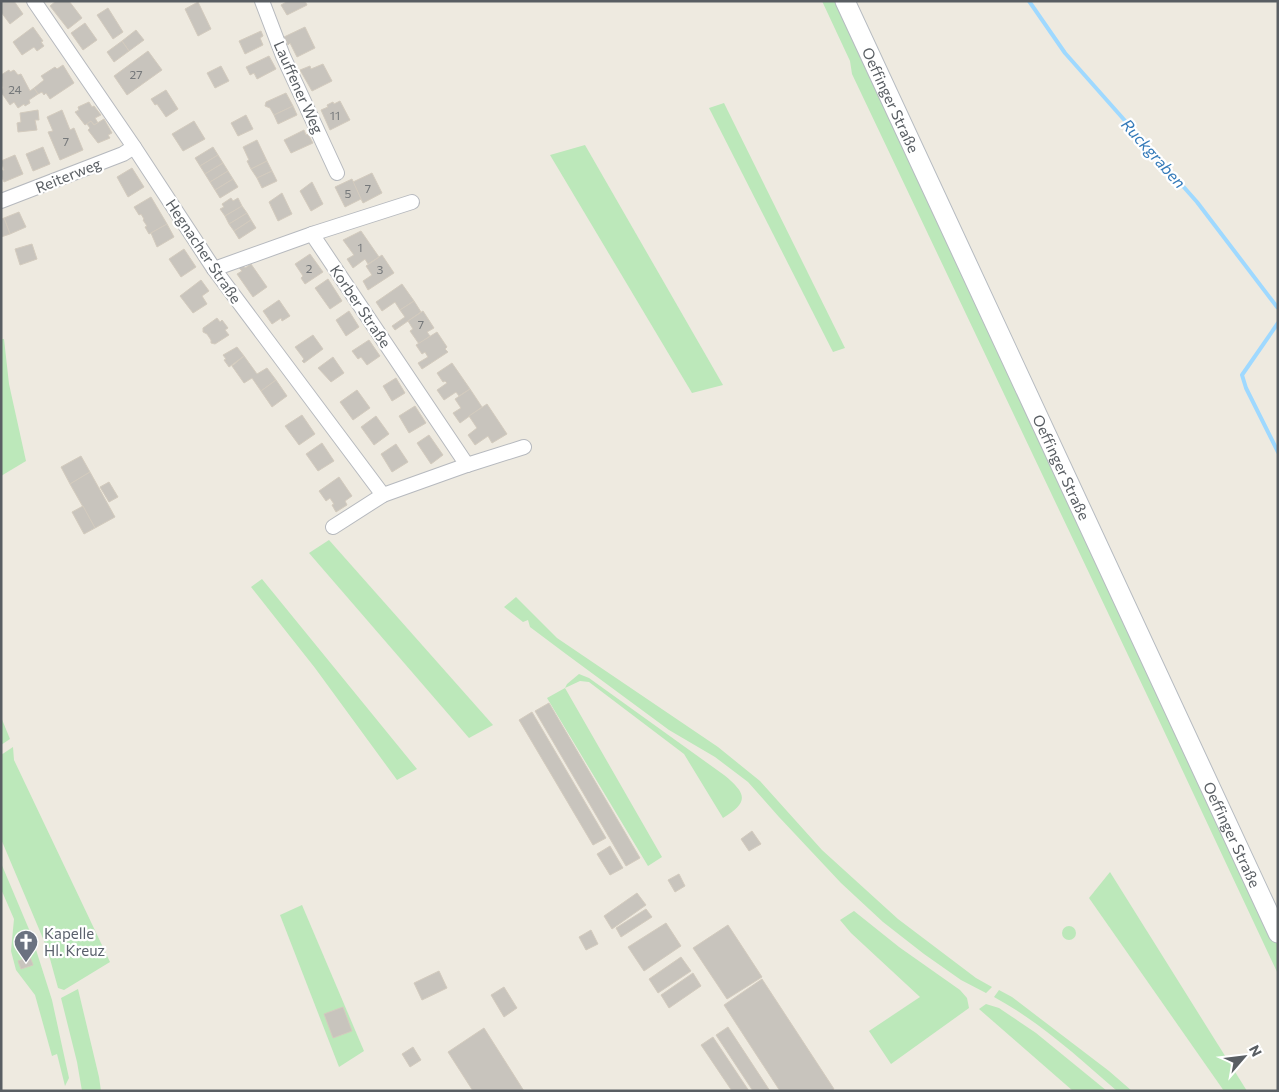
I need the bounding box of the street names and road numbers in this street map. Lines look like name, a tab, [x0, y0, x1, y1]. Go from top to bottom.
street label: Lauffener Weg	[271, 38, 327, 136]
street label: Oeffinger Straße	[859, 44, 923, 156]
street label: Reiterweg	[33, 154, 103, 196]
street label: Hegnacher Straße	[162, 195, 246, 307]
street label: Korber Straße	[327, 261, 395, 351]
street label: Oeffinger Straße	[1029, 411, 1094, 523]
street label: Oeffinger Straße	[1200, 779, 1265, 890]

